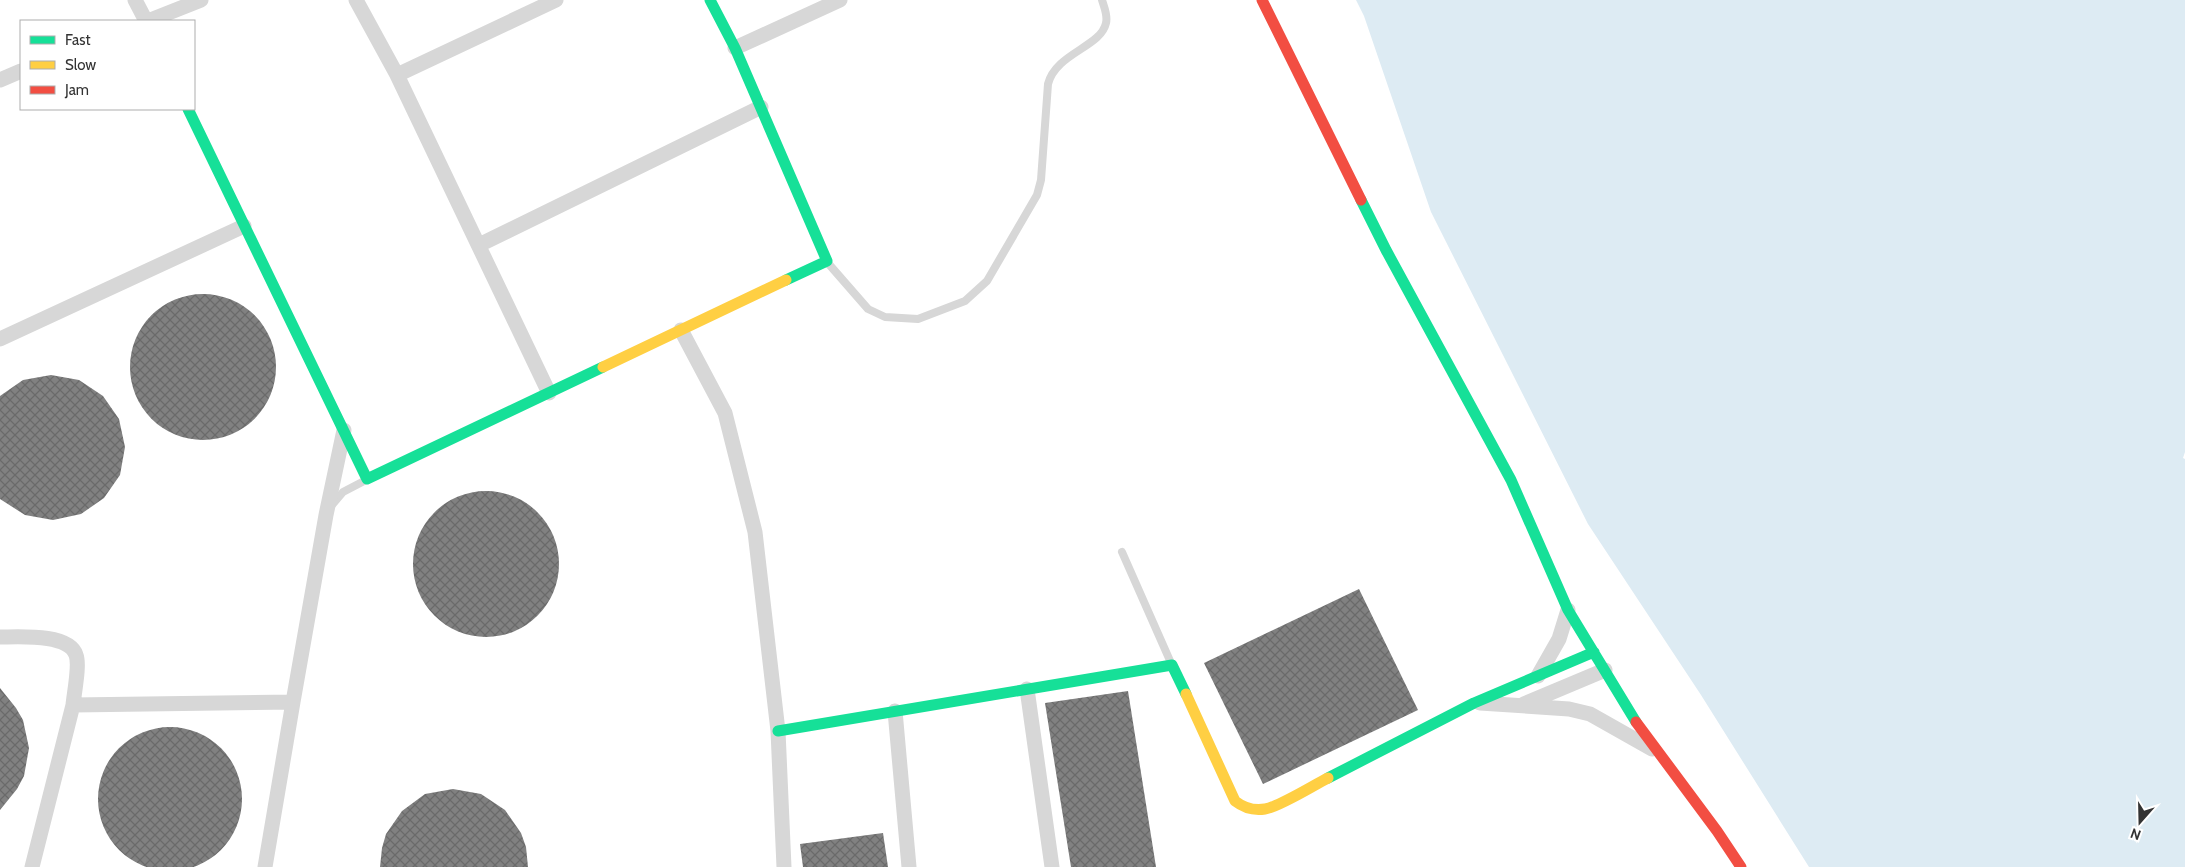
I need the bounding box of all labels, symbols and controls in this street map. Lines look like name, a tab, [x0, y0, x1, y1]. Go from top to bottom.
legend	[20, 20, 195, 110]
text: Fast	[65, 31, 90, 49]
text: Slow	[65, 56, 96, 74]
text: Jam	[64, 81, 89, 99]
north arrow	[2115, 797, 2165, 847]
text: N	[2128, 824, 2143, 844]

